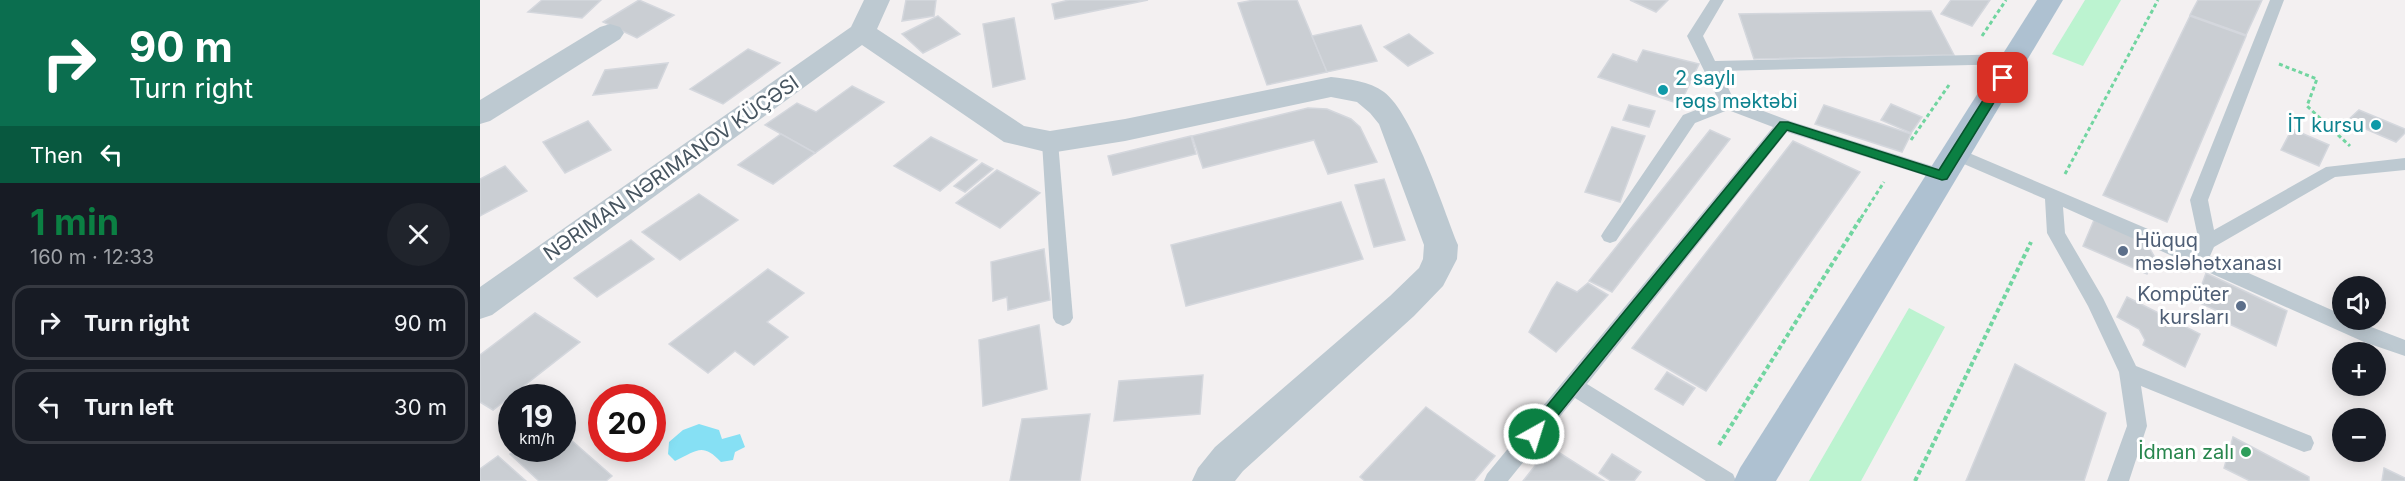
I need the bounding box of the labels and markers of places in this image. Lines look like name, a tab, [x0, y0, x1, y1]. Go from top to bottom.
pin	[1977, 52, 2028, 103]
place label: 2 saylı rəqs məktəbi	[1675, 66, 1798, 113]
marker: 2 saylı rəqs məktəbi	[1656, 83, 1670, 97]
place label: İT kursu	[2287, 112, 2364, 137]
marker: İT kursu	[2369, 118, 2383, 132]
place label: Hüquq məsləhətxanası	[2135, 228, 2282, 275]
marker: Hüquq məsləhətxanası	[2116, 244, 2130, 258]
place label: Kompüter kursları	[2137, 282, 2229, 329]
marker: Kompüter kursları	[2234, 299, 2248, 313]
place label: İdman zalı	[2138, 439, 2234, 464]
marker: İdman zalı	[2239, 445, 2253, 459]

